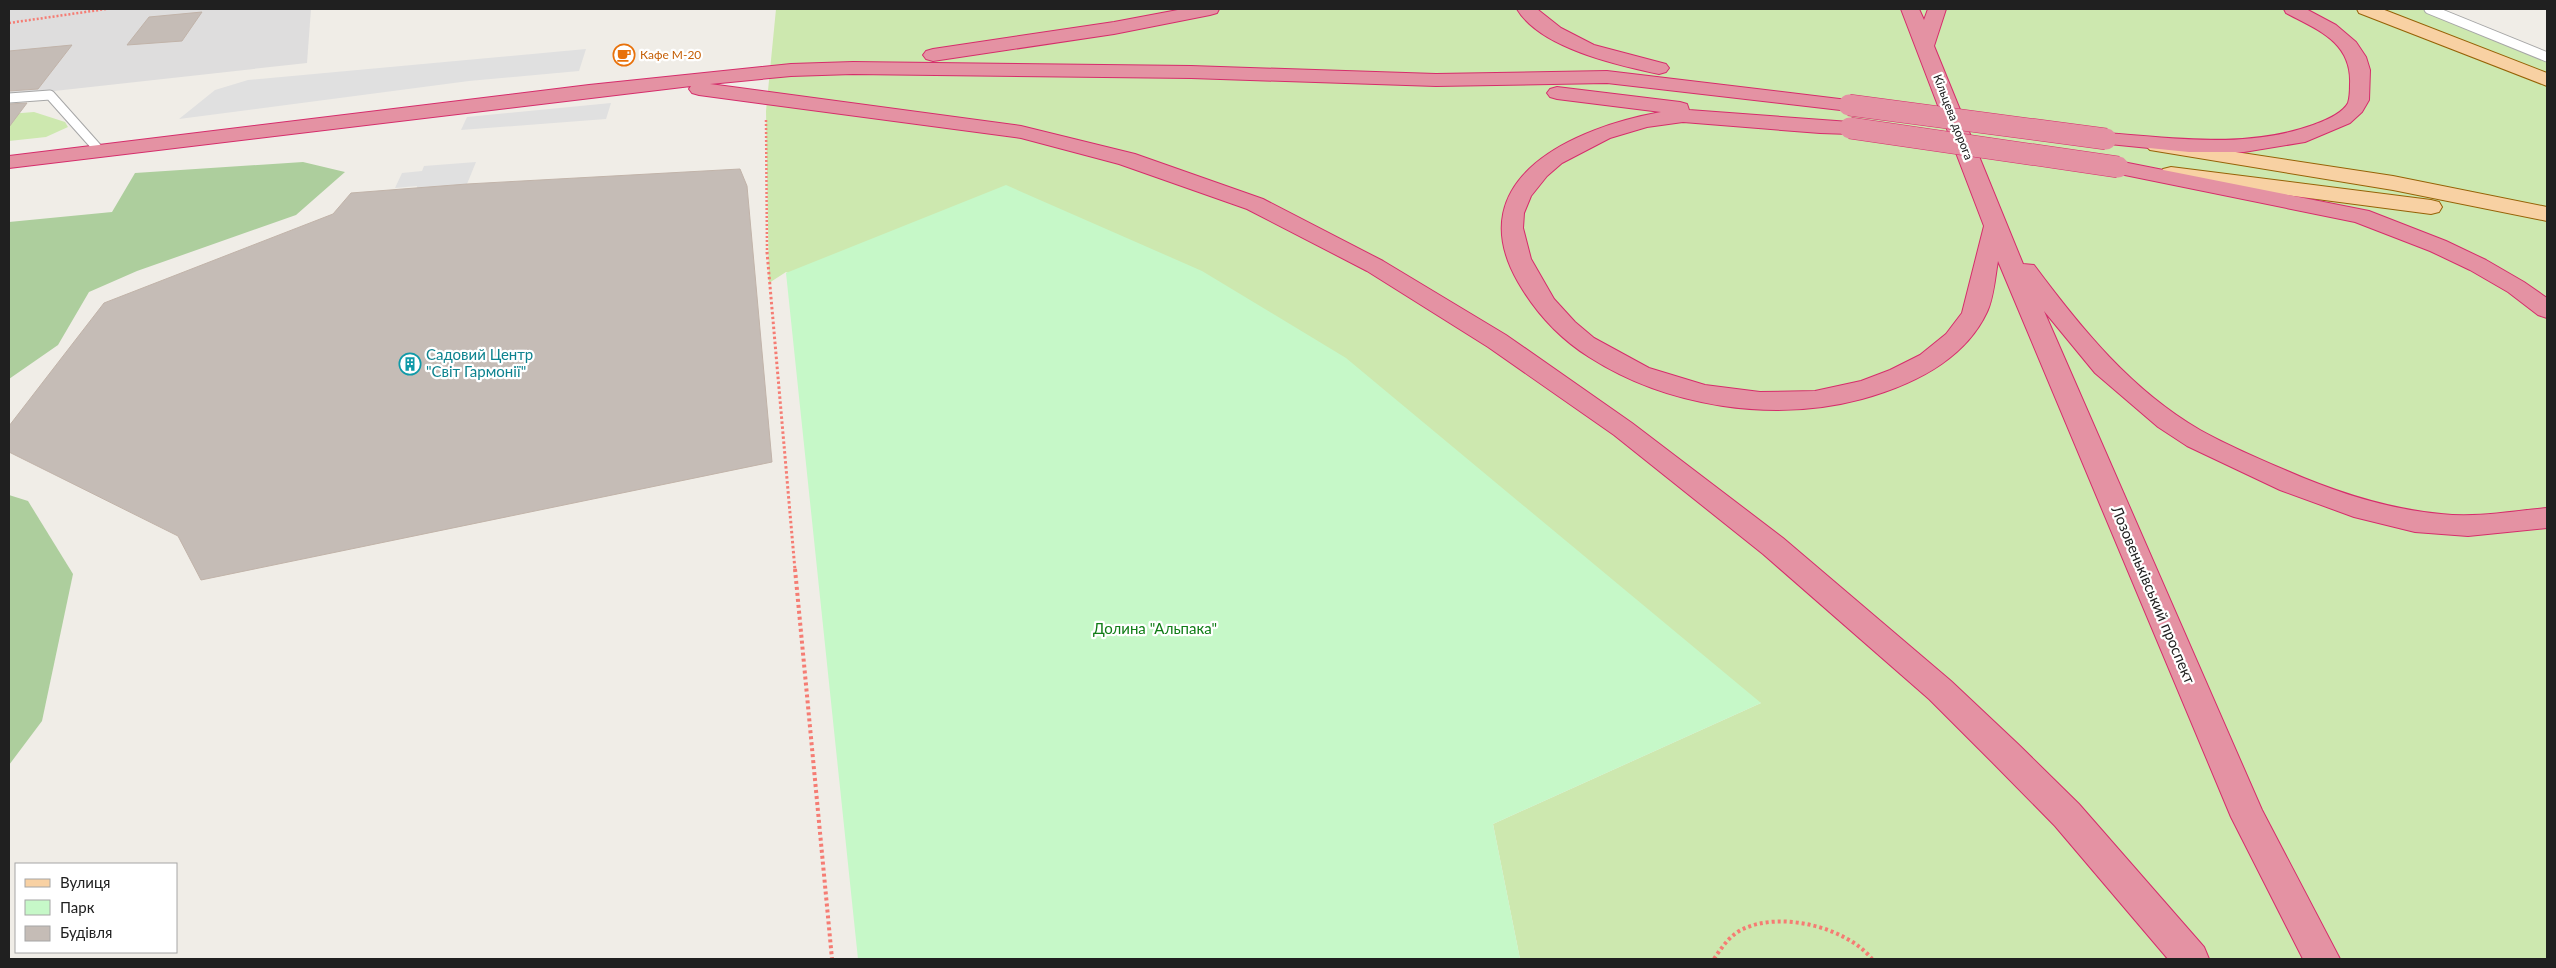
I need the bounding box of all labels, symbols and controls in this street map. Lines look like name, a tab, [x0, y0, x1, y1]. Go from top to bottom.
cafe icon: Кафе М-20	[612, 43, 636, 67]
place label: Кафе М-20	[640, 47, 701, 62]
street label: Кільцева дорога	[1930, 72, 1977, 162]
place label: Садовий Центр "Світ Гармонії"	[426, 345, 533, 380]
building icon: Садовий Центр "Світ Гармонії"	[398, 352, 422, 376]
street label: Лозовеньківський проспект	[2108, 502, 2200, 687]
park label: Долина "Альпака"	[1093, 619, 1217, 637]
legend	[15, 863, 178, 953]
text: Вулиця	[60, 873, 110, 891]
text: Парк	[60, 898, 95, 916]
text: Будівля	[60, 923, 112, 941]

